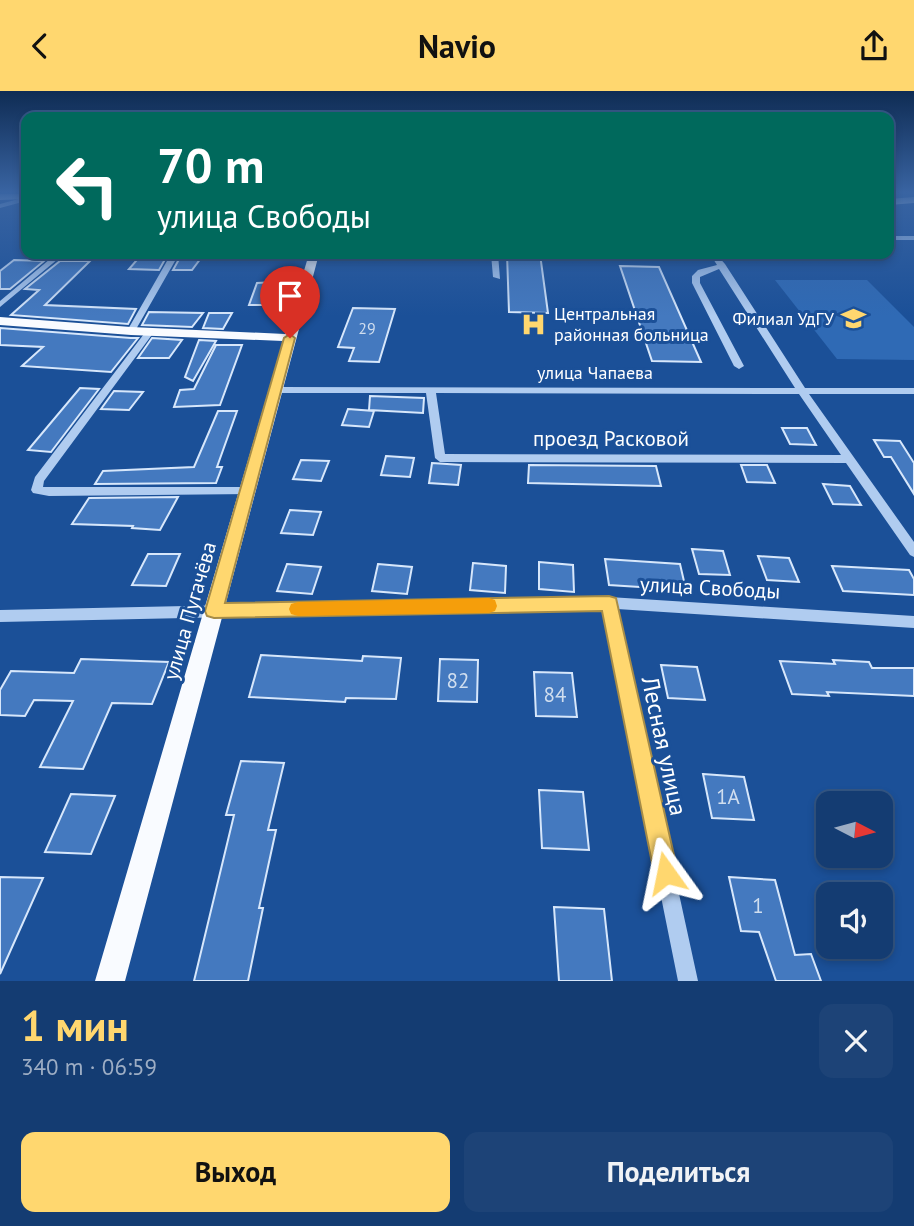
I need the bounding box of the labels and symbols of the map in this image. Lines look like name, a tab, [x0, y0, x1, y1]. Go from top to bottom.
pin	[260, 266, 320, 338]
place label: Центральная районная больница	[554, 302, 709, 346]
school or university icon: Филиал УдГУ	[840, 305, 868, 333]
place label: Филиал УдГУ	[732, 307, 834, 330]
hospital icon: Центральная районная больница	[520, 310, 548, 338]
house number: 29	[358, 318, 376, 338]
street label: улица Чапаева	[537, 361, 653, 384]
street label: проезд Расковой	[533, 425, 689, 452]
street label: улица Пугачёва	[157, 539, 222, 683]
street label: улица Свободы	[639, 570, 781, 605]
house number: 82	[447, 667, 469, 694]
street label: Лесная улица	[634, 672, 694, 818]
house number: 84	[544, 681, 566, 708]
house number: 1А	[716, 783, 741, 810]
north arrow	[816, 791, 892, 868]
position arrow	[629, 836, 703, 910]
house number: 1	[752, 892, 764, 919]

